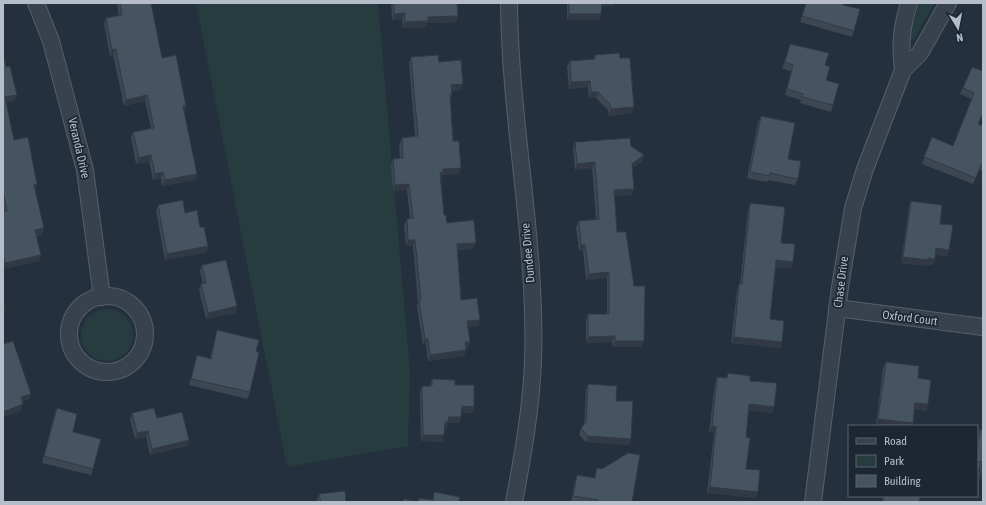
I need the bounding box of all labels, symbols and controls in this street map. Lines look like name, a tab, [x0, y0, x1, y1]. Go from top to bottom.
north arrow	[938, 8, 978, 48]
text: N	[955, 31, 964, 44]
street label: Veranda Drive	[65, 116, 93, 180]
street label: Dundee Drive	[518, 223, 538, 283]
street label: Chase Drive	[831, 256, 851, 308]
street label: Oxford Court	[882, 308, 939, 328]
legend	[848, 425, 978, 497]
text: Road	[884, 434, 907, 448]
text: Park	[884, 454, 905, 468]
text: Building	[884, 474, 922, 488]

